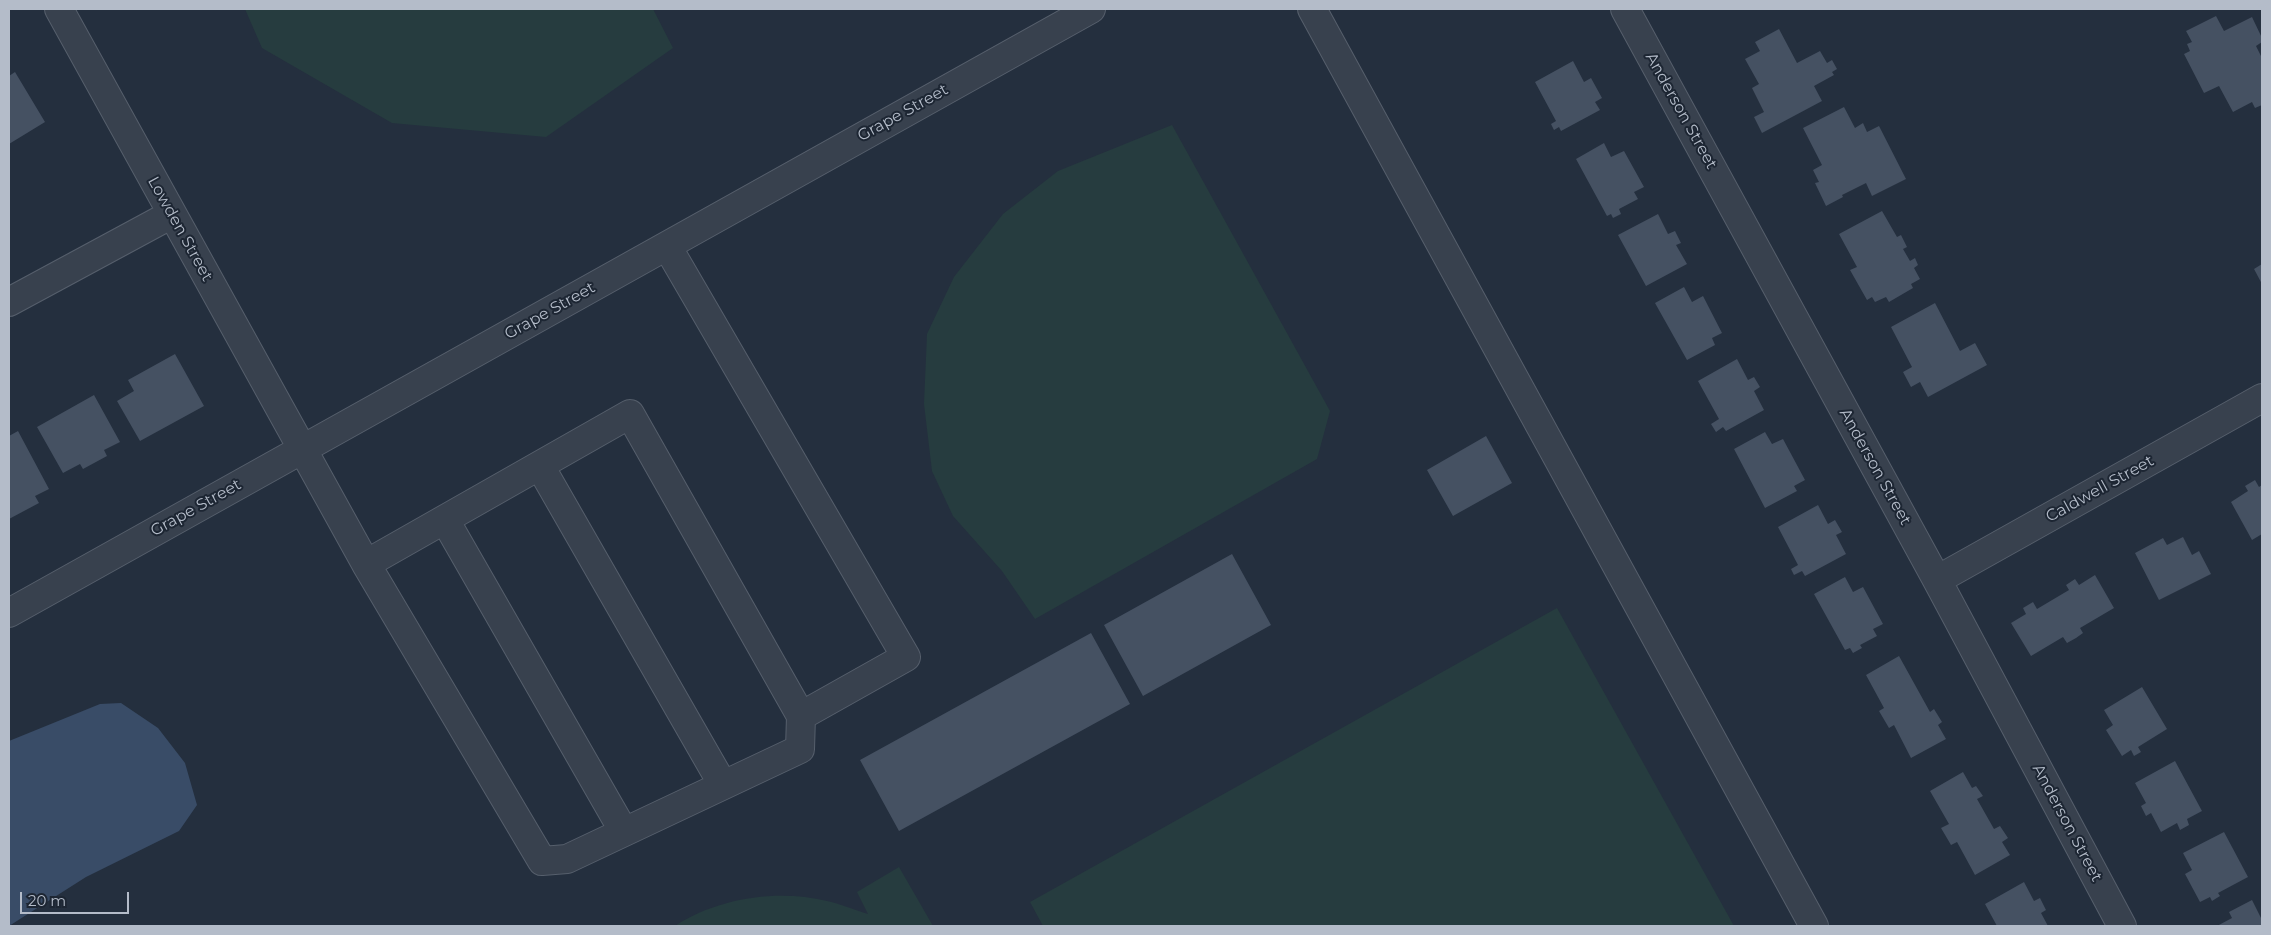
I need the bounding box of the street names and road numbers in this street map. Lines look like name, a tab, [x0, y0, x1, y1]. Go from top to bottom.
street label: Anderson Street	[1641, 49, 1721, 173]
street label: Grape Street	[854, 80, 952, 146]
street label: Lowden Street	[143, 173, 217, 285]
street label: Grape Street	[501, 278, 599, 344]
street label: Anderson Street	[1835, 405, 1915, 529]
street label: Caldwell Street	[2043, 451, 2157, 527]
street label: Grape Street	[147, 475, 245, 541]
street label: Anderson Street	[2028, 761, 2106, 885]

